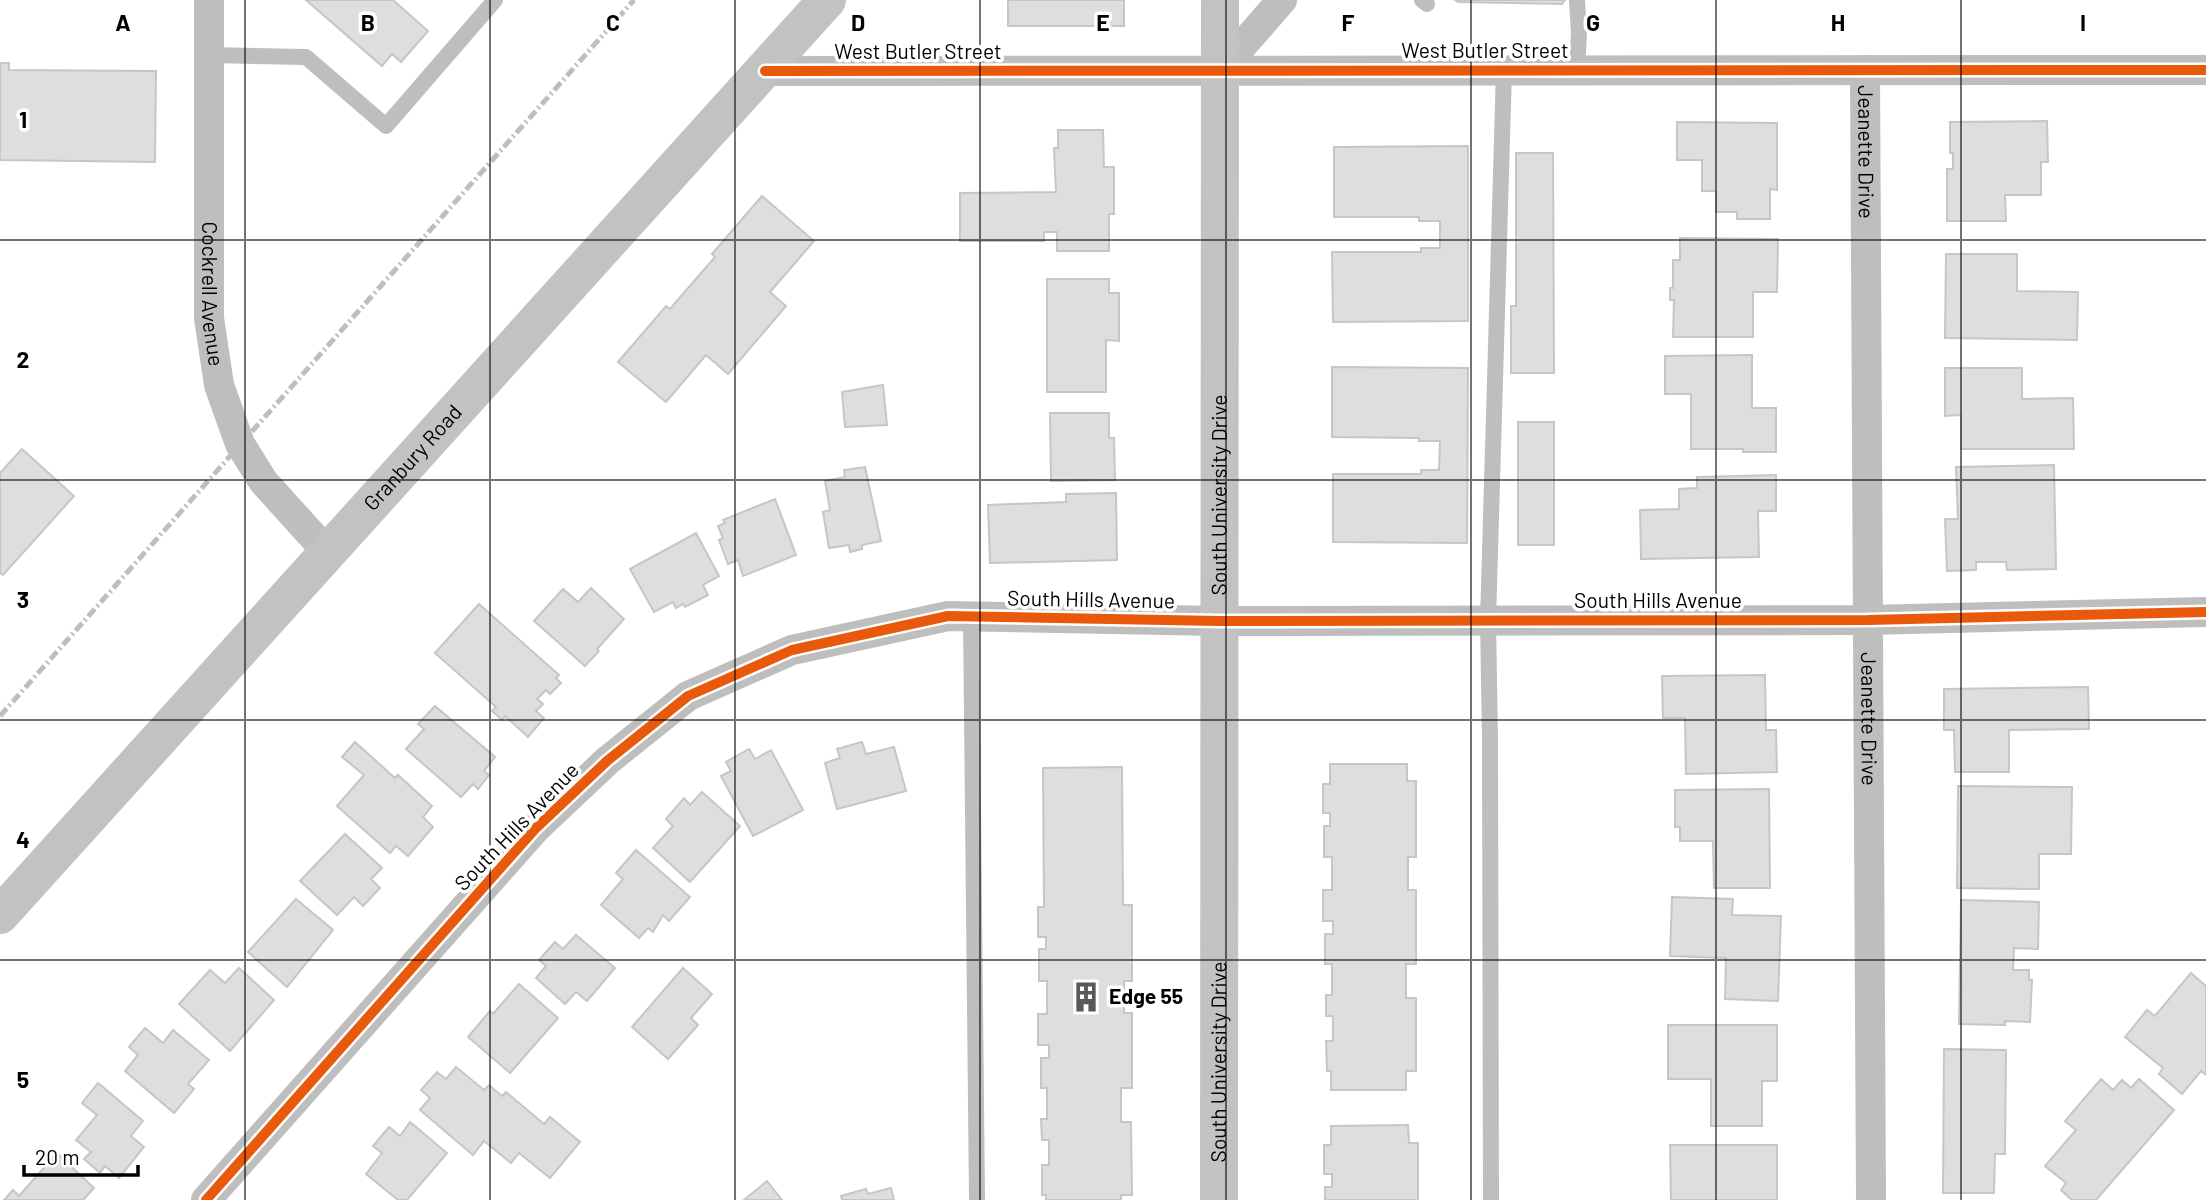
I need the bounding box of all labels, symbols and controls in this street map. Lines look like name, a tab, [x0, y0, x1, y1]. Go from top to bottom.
text: A	[115, 8, 131, 36]
text: B	[361, 8, 375, 36]
text: C	[606, 8, 620, 36]
text: D	[851, 8, 865, 36]
text: E	[1096, 8, 1110, 36]
text: F	[1342, 8, 1355, 36]
text: G	[1586, 8, 1600, 36]
text: H	[1831, 8, 1845, 36]
text: I	[2080, 8, 2086, 36]
street label: West Butler Street	[1401, 37, 1569, 62]
street label: West Butler Street	[834, 38, 1002, 63]
street label: Jeanette Drive	[1854, 85, 1880, 219]
text: 1	[19, 105, 27, 133]
street label: Cockrell Avenue	[198, 221, 230, 368]
text: 2	[17, 345, 29, 373]
street label: South University Drive	[1206, 395, 1231, 595]
street label: Granbury Road	[358, 399, 466, 515]
text: 3	[17, 585, 29, 613]
street label: South Hills Avenue	[1007, 585, 1175, 612]
street label: South Hills Avenue	[1574, 587, 1742, 612]
street label: Jeanette Drive	[1857, 652, 1883, 786]
street label: South Hills Avenue	[449, 757, 583, 895]
text: 4	[16, 825, 30, 853]
street label: South University Drive	[1205, 962, 1230, 1162]
building icon: Edge 55	[1069, 980, 1103, 1014]
place label: Edge 55	[1109, 983, 1183, 1008]
text: 5	[17, 1065, 29, 1093]
scale bar	[24, 1134, 138, 1178]
text: 20 m	[35, 1144, 80, 1169]

